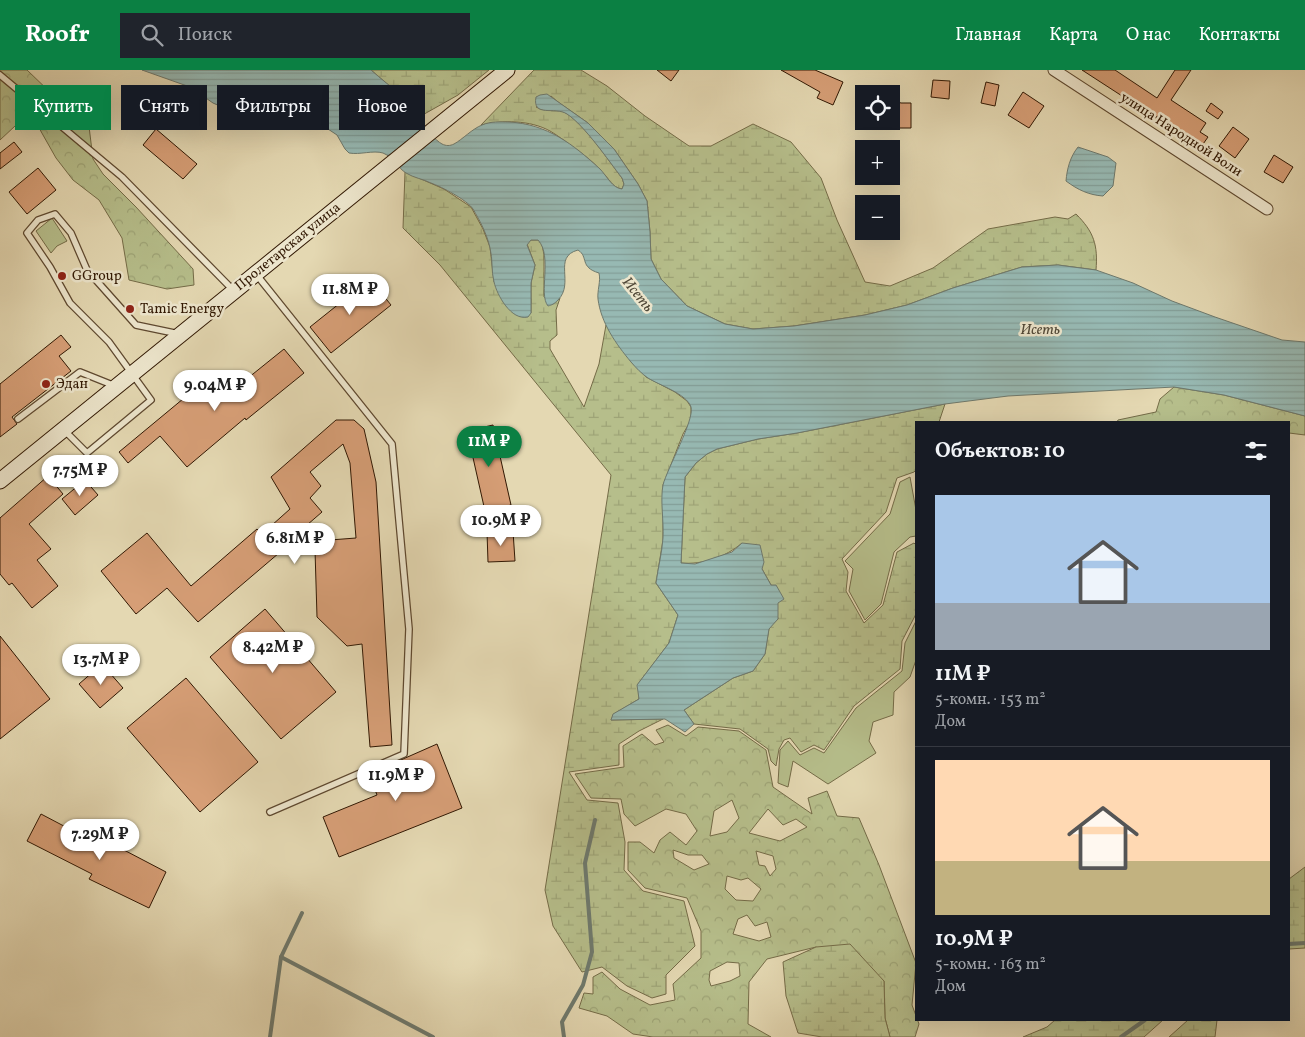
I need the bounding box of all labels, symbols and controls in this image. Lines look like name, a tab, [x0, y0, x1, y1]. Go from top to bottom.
search box	[120, 13, 470, 58]
text: Roofr	[25, 18, 90, 52]
icon: search	[138, 21, 166, 49]
text: Поиск	[178, 22, 232, 48]
text: Главная	[955, 23, 1021, 48]
text: Карта	[1049, 23, 1098, 48]
text: О нас	[1126, 23, 1171, 48]
text: Контакты	[1199, 23, 1280, 48]
chip: Купить	[15, 85, 111, 130]
chip: Снять	[121, 85, 207, 130]
chip: Фильтры	[217, 85, 329, 130]
chip: Новое	[339, 85, 425, 130]
map controls	[855, 85, 900, 240]
button: locate	[855, 85, 900, 130]
street label: улица Народной Воли	[1116, 88, 1246, 182]
button: +	[855, 140, 900, 185]
button: −	[855, 195, 900, 240]
street label: Пролетарская улица	[231, 198, 345, 296]
place label: GGroup	[72, 267, 122, 286]
marker: GGroup	[56, 270, 68, 282]
water label: Исеть	[616, 273, 658, 317]
pin: 11.8M ₽	[304, 274, 396, 316]
text: 11.8M ₽	[322, 279, 378, 301]
place label: Tamic Energy	[140, 300, 224, 319]
marker: Tamic Energy	[124, 303, 136, 315]
water label: Исеть	[1020, 320, 1060, 341]
pin: 9.04M ₽	[169, 370, 261, 412]
place label: Эдан	[56, 375, 88, 394]
text: 9.04M ₽	[184, 375, 246, 397]
marker: Эдан	[40, 378, 52, 390]
pin: 11M ₽	[454, 426, 524, 468]
text: 11M ₽	[468, 431, 510, 453]
text: Объектов: 10	[935, 437, 1065, 466]
icon: filters	[1242, 437, 1270, 465]
pin: 7.75M ₽	[34, 454, 126, 497]
text: 7.75M ₽	[52, 460, 108, 482]
pin: 10.9M ₽	[455, 504, 547, 547]
text: 10.9M ₽	[471, 510, 531, 532]
pin: 6.81M ₽	[249, 522, 341, 565]
icon: home	[1058, 527, 1148, 617]
text: 6.81M ₽	[266, 528, 324, 550]
pin: 8.42M ₽	[227, 632, 319, 674]
text: 8.42M ₽	[243, 637, 303, 659]
pin: 13.7M ₽	[55, 644, 147, 686]
text: 13.7M ₽	[73, 649, 129, 671]
text: 11M ₽	[935, 660, 991, 689]
text: 5-комн. · 153 m²	[935, 689, 1045, 711]
text: Дом	[935, 711, 966, 733]
pin: 11.9M ₽	[350, 760, 442, 802]
text: 11.9M ₽	[368, 765, 424, 787]
icon: home	[1058, 793, 1148, 883]
pin: 7.29M ₽	[54, 818, 146, 861]
text: 7.29M ₽	[71, 824, 129, 846]
text: 10.9M ₽	[935, 925, 1013, 954]
text: 5-комн. · 163 m²	[935, 954, 1046, 976]
text: Дом	[935, 976, 966, 998]

